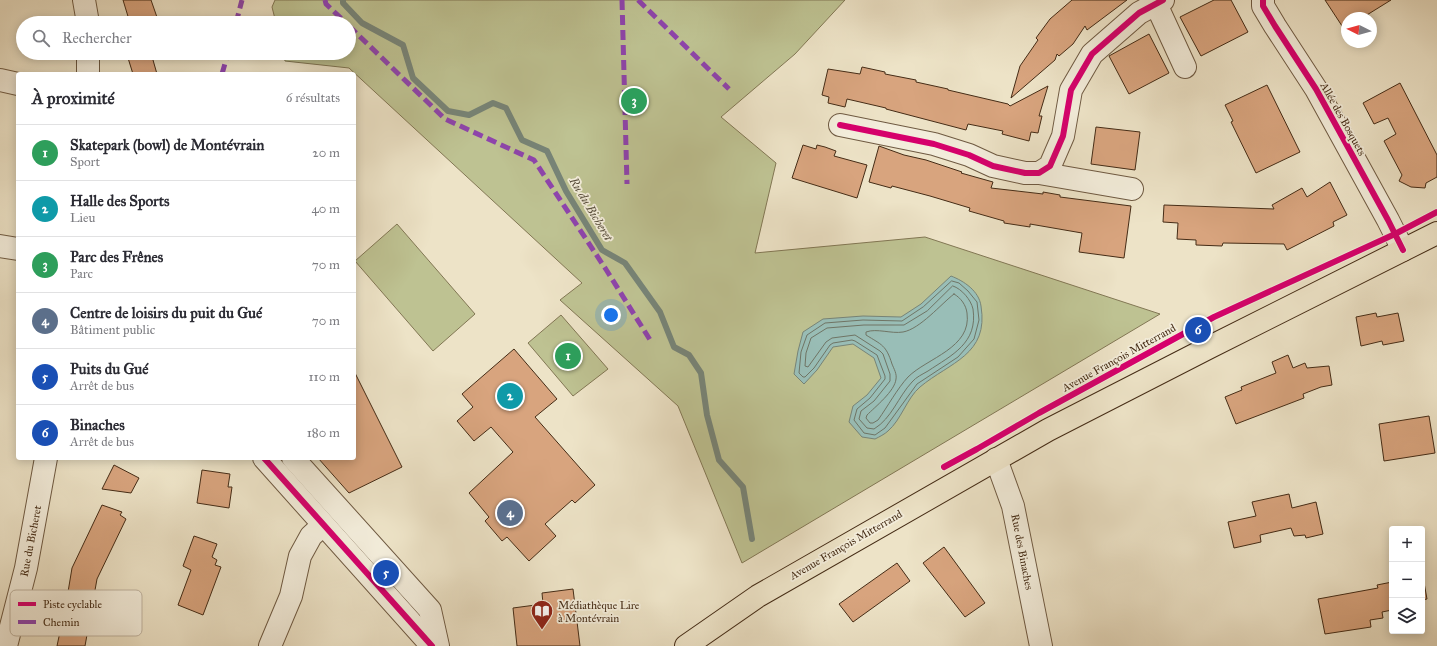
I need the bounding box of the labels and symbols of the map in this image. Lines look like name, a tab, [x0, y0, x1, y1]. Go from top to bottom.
north arrow	[1341, 12, 1377, 48]
street label: Allée des Bosquets	[1316, 79, 1369, 158]
pin: 3	[621, 86, 647, 116]
water label: Ru du Bicheret	[566, 174, 616, 244]
your location	[601, 305, 621, 325]
pin: 6	[1185, 315, 1211, 345]
street label: Avenue François Mitterrand	[1059, 321, 1178, 395]
pin: 1	[555, 341, 581, 371]
pin: 2	[497, 381, 523, 411]
pin: 4	[497, 498, 523, 528]
street label: Rue du Bicheret	[18, 504, 44, 578]
street label: Avenue François Mitterrand	[787, 507, 905, 583]
street label: Rue des Binaches	[1008, 513, 1036, 591]
pin: 5	[373, 558, 399, 588]
legend	[10, 590, 142, 636]
text: Piste cyclable	[43, 598, 102, 611]
library icon: Médiathèque Lire à Montévrain	[529, 598, 555, 631]
place label: Médiathèque Lire à Montévrain	[558, 599, 640, 625]
text: Chemin	[43, 616, 79, 629]

